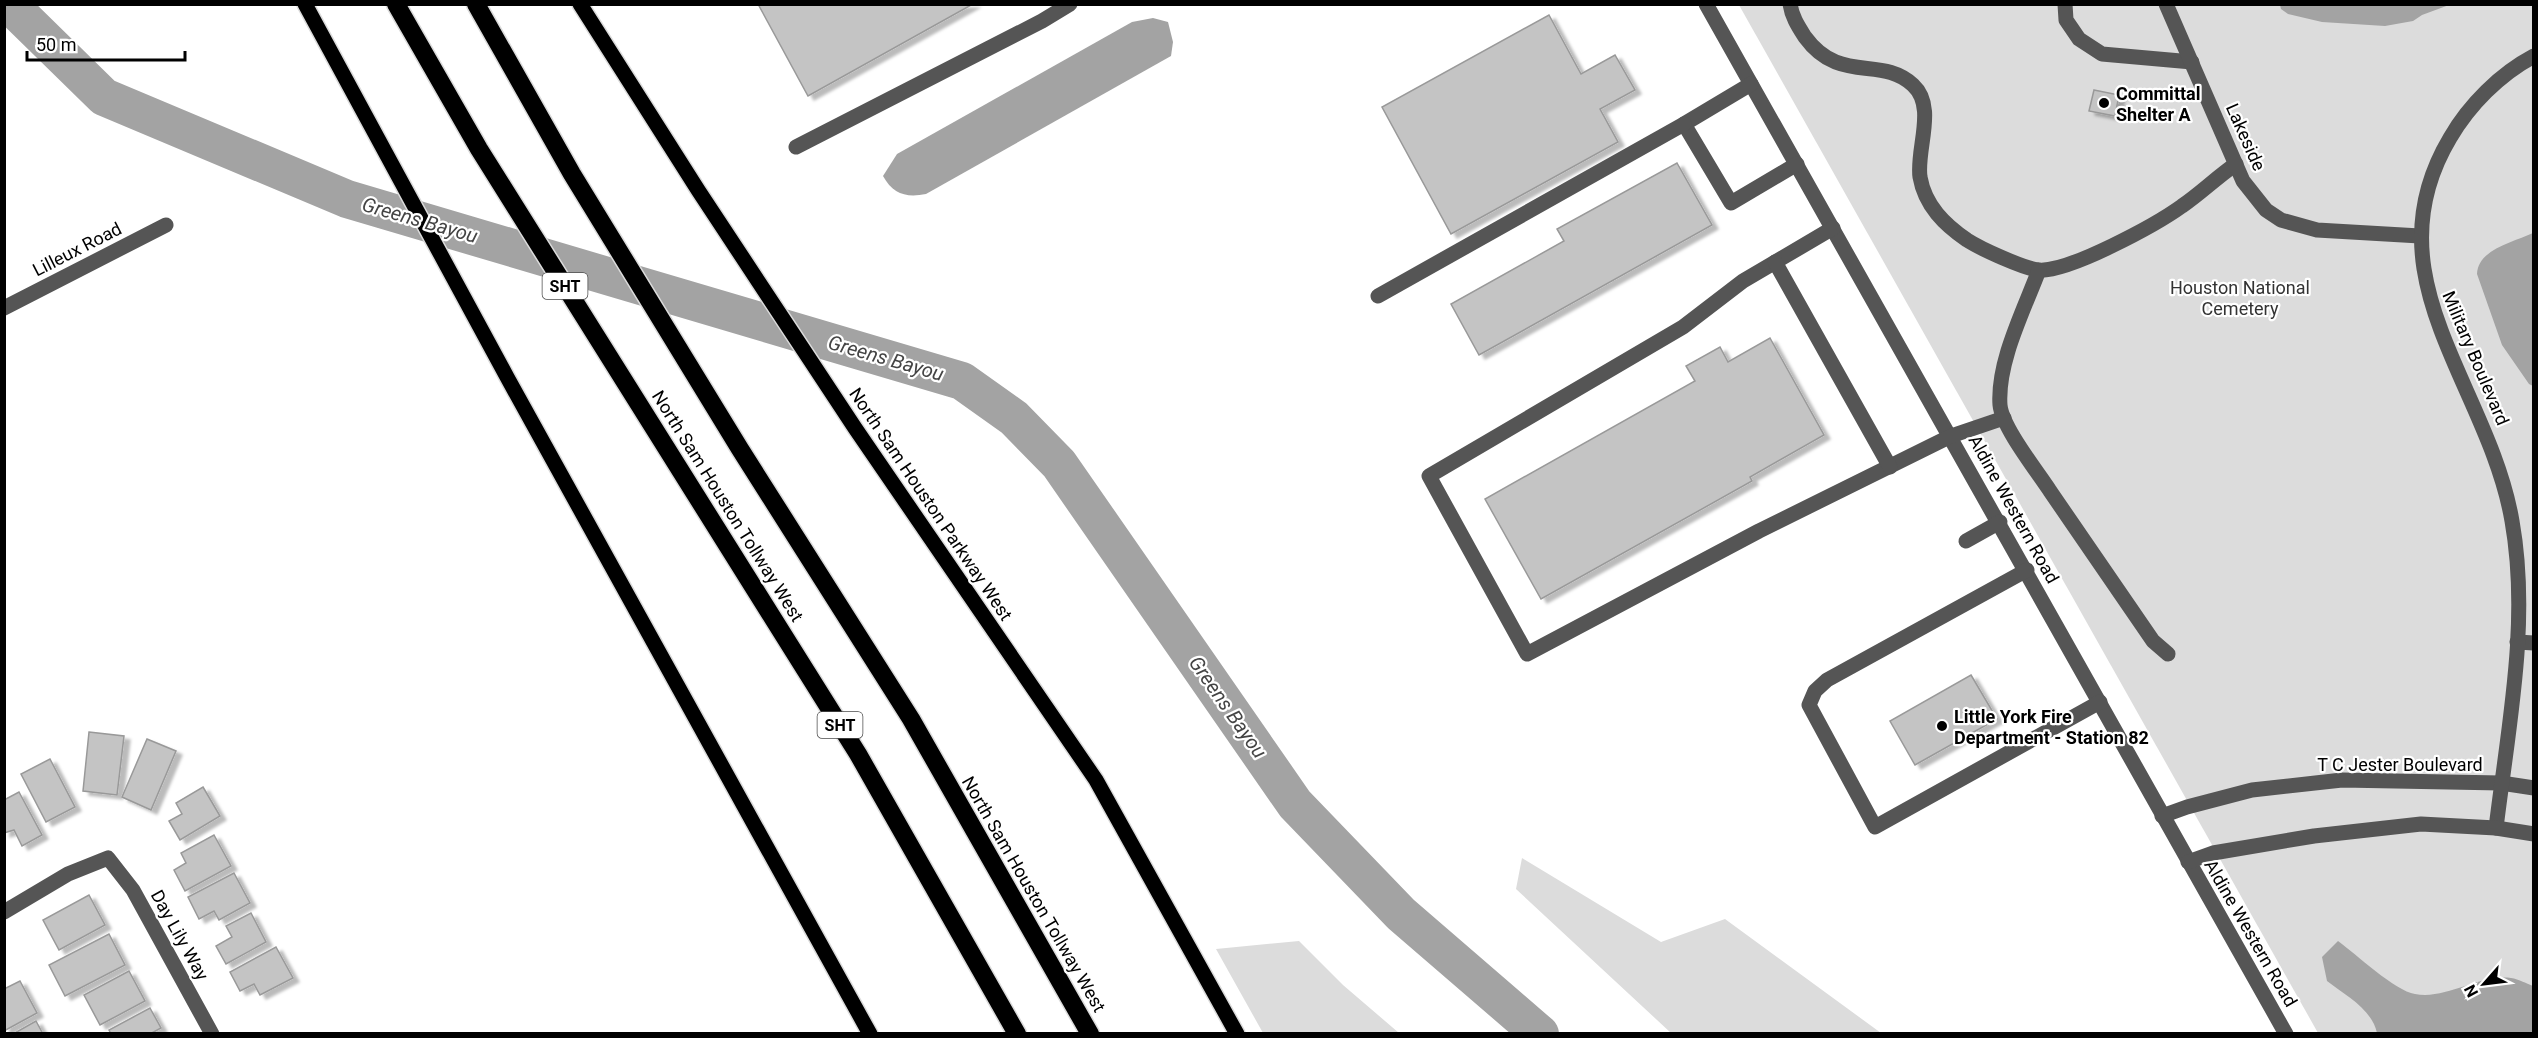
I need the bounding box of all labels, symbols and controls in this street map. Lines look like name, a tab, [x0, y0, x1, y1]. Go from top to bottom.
scale bar	[27, 24, 184, 62]
text: 50 m	[36, 34, 76, 55]
place label: Committal Shelter A	[2116, 83, 2200, 125]
marker: Committal Shelter A	[2097, 96, 2111, 110]
street label: Lakeside	[2222, 100, 2270, 174]
water label: Greens Bayou	[359, 192, 481, 248]
street label: Lilleux Road	[29, 218, 125, 280]
road number: SHT	[542, 273, 588, 299]
park label: Houston National Cemetery	[2170, 277, 2310, 319]
street label: Military Boulevard	[2438, 288, 2514, 428]
water label: Greens Bayou	[825, 330, 947, 386]
street label: North Sam Houston Parkway West	[845, 384, 1017, 624]
street label: North Sam Houston Tollway West	[648, 387, 808, 625]
street label: Aldine Western Road	[1964, 431, 2064, 587]
water label: Greens Bayou	[1184, 651, 1272, 763]
place label: Little York Fire Department - Station 82	[1954, 706, 2149, 748]
road number: SHT	[818, 712, 862, 738]
marker: Little York Fire Department - Station 82	[1935, 719, 1949, 733]
street label: T C Jester Boulevard	[2317, 754, 2483, 775]
street label: North Sam Houston Tollway West	[958, 772, 1110, 1016]
street label: Aldine Western Road	[2200, 856, 2302, 1010]
street label: Day Lily Way	[147, 886, 214, 984]
north arrow	[2454, 954, 2514, 1014]
text: N	[2460, 981, 2482, 1000]

